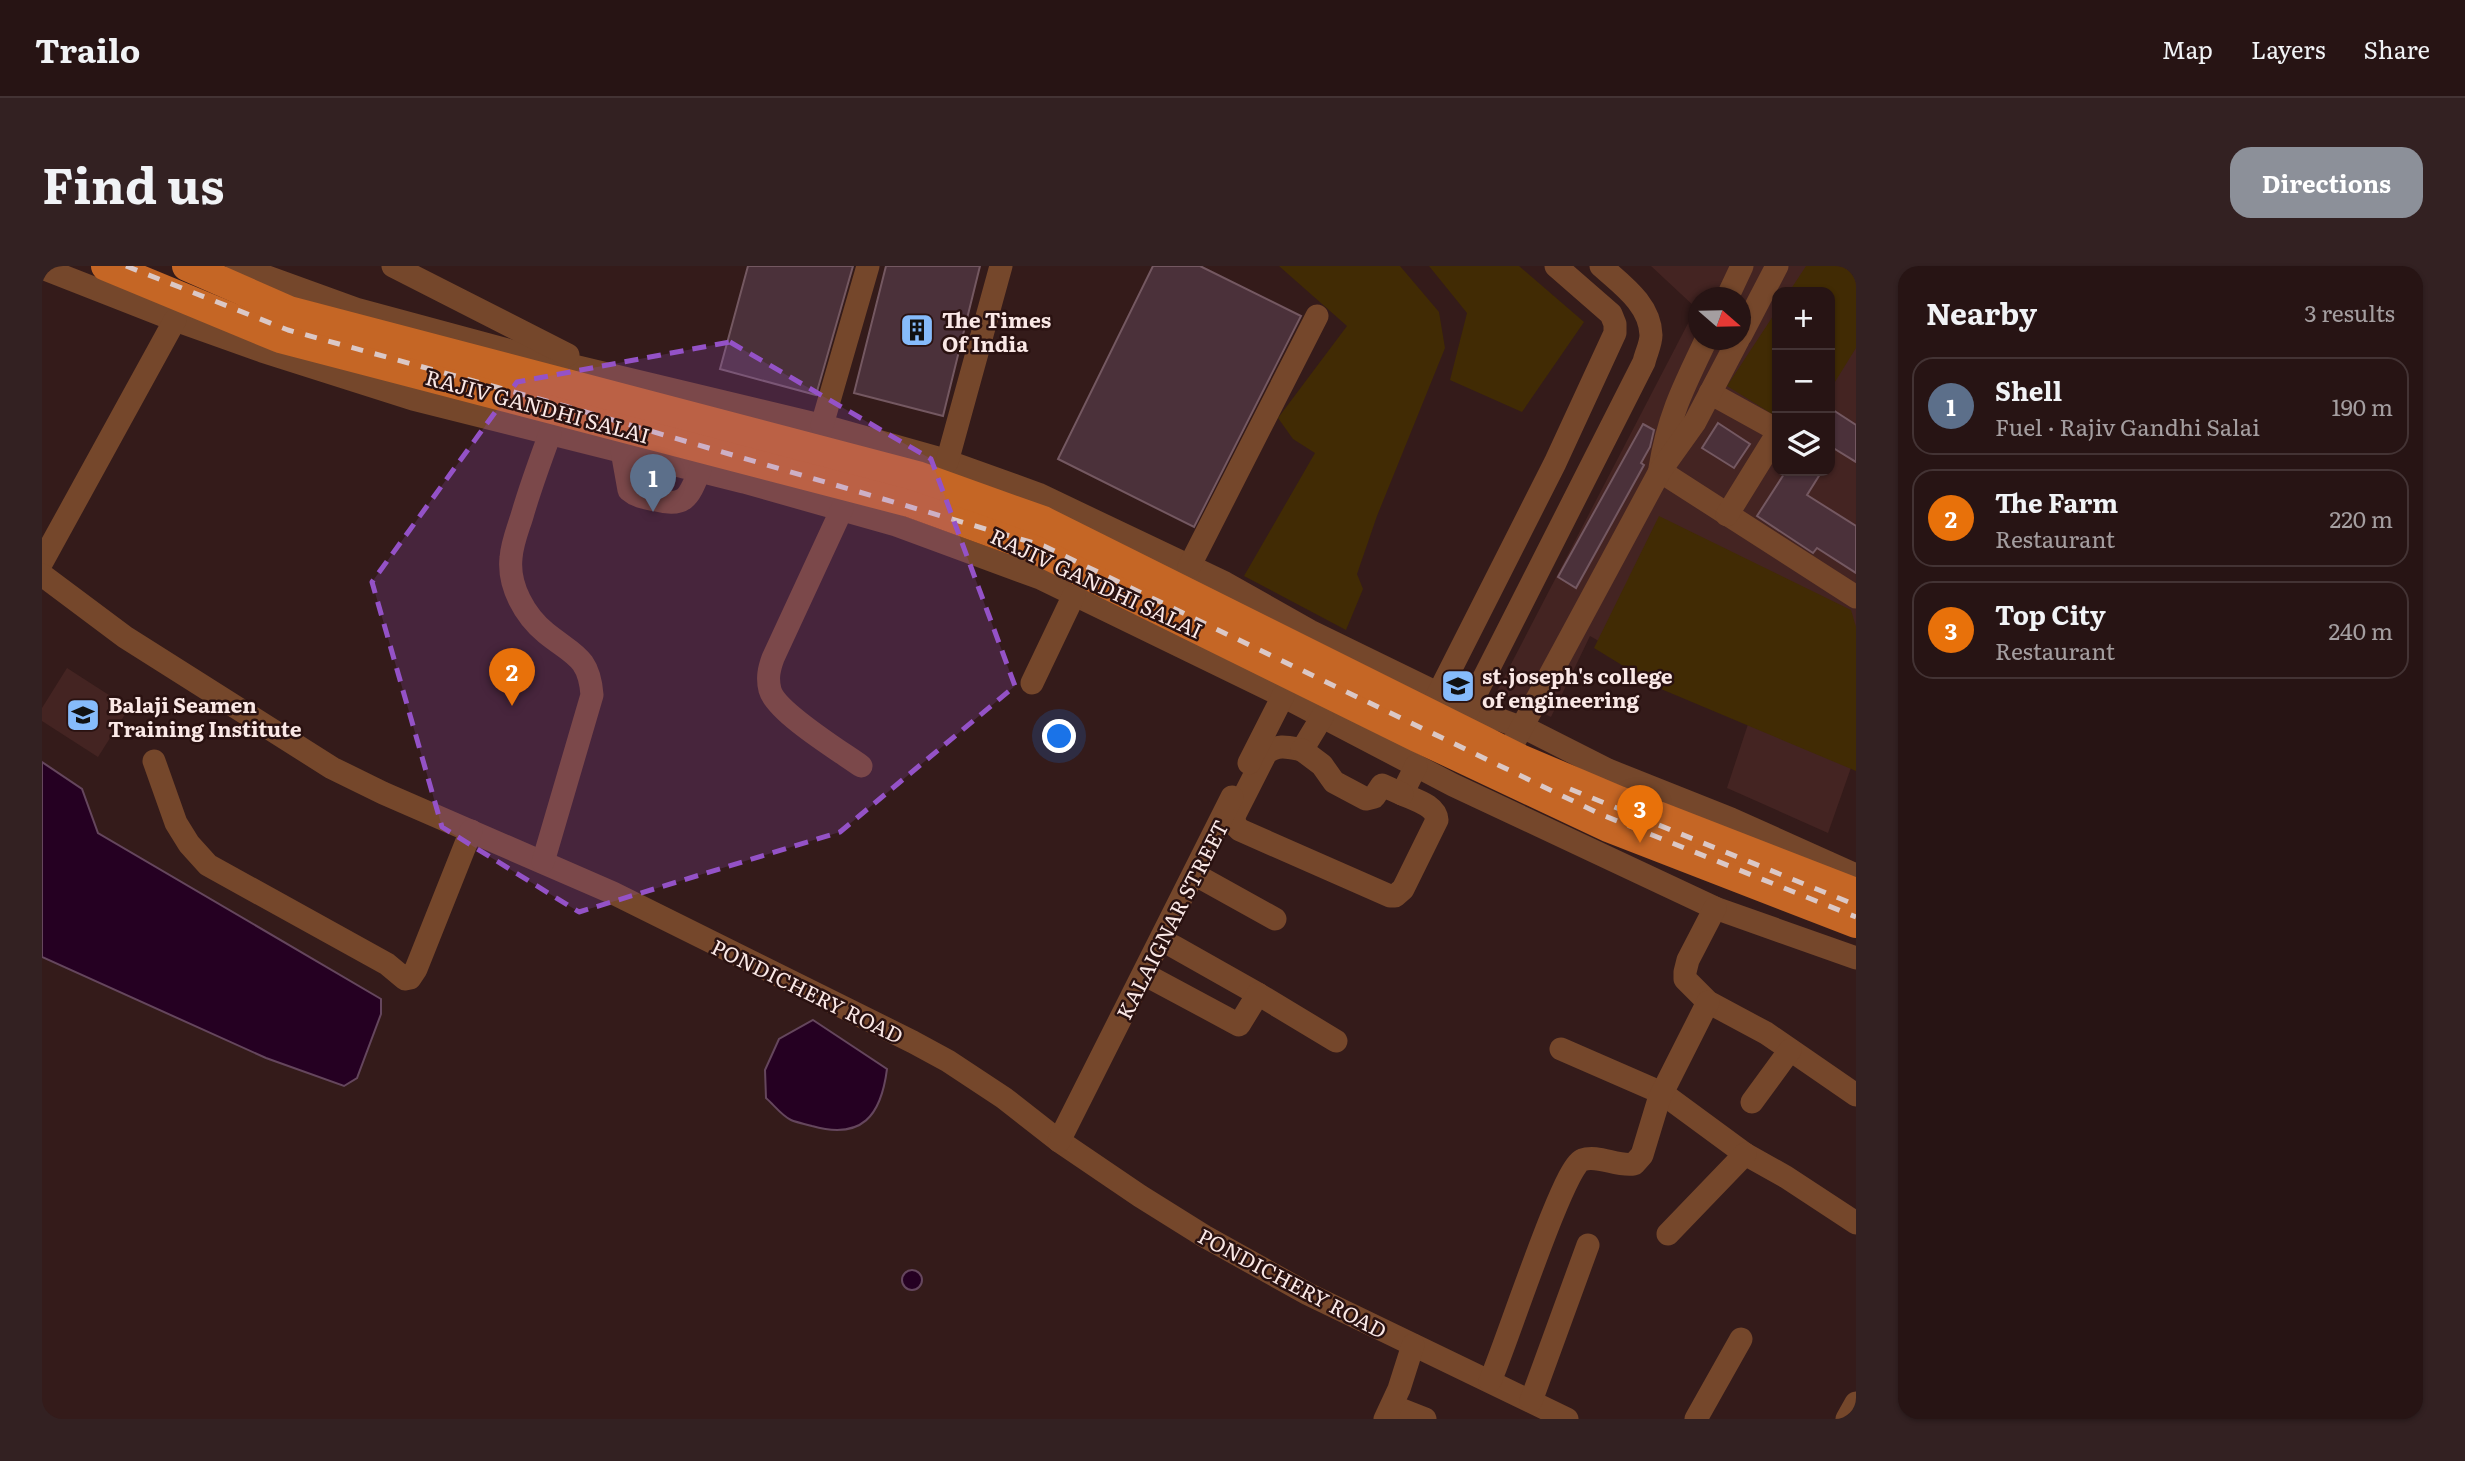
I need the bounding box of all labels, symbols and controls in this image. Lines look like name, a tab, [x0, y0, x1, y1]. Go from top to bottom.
text: Trailo	[35, 24, 140, 73]
text: Map	[2162, 31, 2213, 66]
text: Layers	[2251, 31, 2325, 66]
text: Share	[2363, 31, 2430, 66]
text: Find us	[42, 146, 225, 219]
button: Directions	[2230, 147, 2423, 218]
north arrow	[1688, 287, 1751, 350]
map controls	[1772, 287, 1835, 476]
button: +	[1772, 287, 1835, 350]
text: Nearby	[1926, 290, 2037, 334]
text: 3 results	[2304, 295, 2395, 329]
place label: The Times Of India	[942, 303, 1051, 358]
building icon: The Times Of India	[898, 311, 936, 349]
button: −	[1772, 350, 1835, 413]
street label: RAJIV GANDHI SALAI	[422, 360, 654, 450]
text: Shell	[1995, 370, 2062, 409]
text: 1	[1946, 389, 1956, 423]
text: 190 m	[2331, 389, 2393, 423]
text: Fuel · Rajiv Gandhi Salai	[1995, 409, 2260, 443]
button: layers	[1772, 413, 1835, 476]
pin: 1	[630, 454, 676, 512]
text: The Farm	[1995, 482, 2118, 521]
text: 2	[1945, 501, 1957, 535]
text: 220 m	[2329, 501, 2393, 535]
street label: RAJIV GANDHI SALAI	[986, 519, 1208, 645]
text: Restaurant	[1995, 521, 2115, 555]
text: Top City	[1995, 594, 2106, 633]
text: 3	[1945, 613, 1957, 647]
text: 240 m	[2328, 613, 2393, 647]
text: Restaurant	[1995, 633, 2115, 667]
pin: 2	[489, 648, 535, 706]
place label: st.joseph's college of engineering	[1482, 659, 1673, 714]
school or university icon: st.joseph's college of engineering	[1439, 667, 1477, 705]
place label: Balaji Seamen Training Institute	[108, 688, 302, 743]
school or university icon: Balaji Seamen Training Institute	[64, 696, 102, 734]
your location	[1042, 719, 1076, 753]
pin: 3	[1617, 785, 1663, 843]
street label: KALAIGNAR STREET	[1107, 814, 1235, 1024]
street label: PONDICHERY ROAD	[707, 930, 909, 1050]
street label: PONDICHERY ROAD	[1193, 1219, 1393, 1345]

